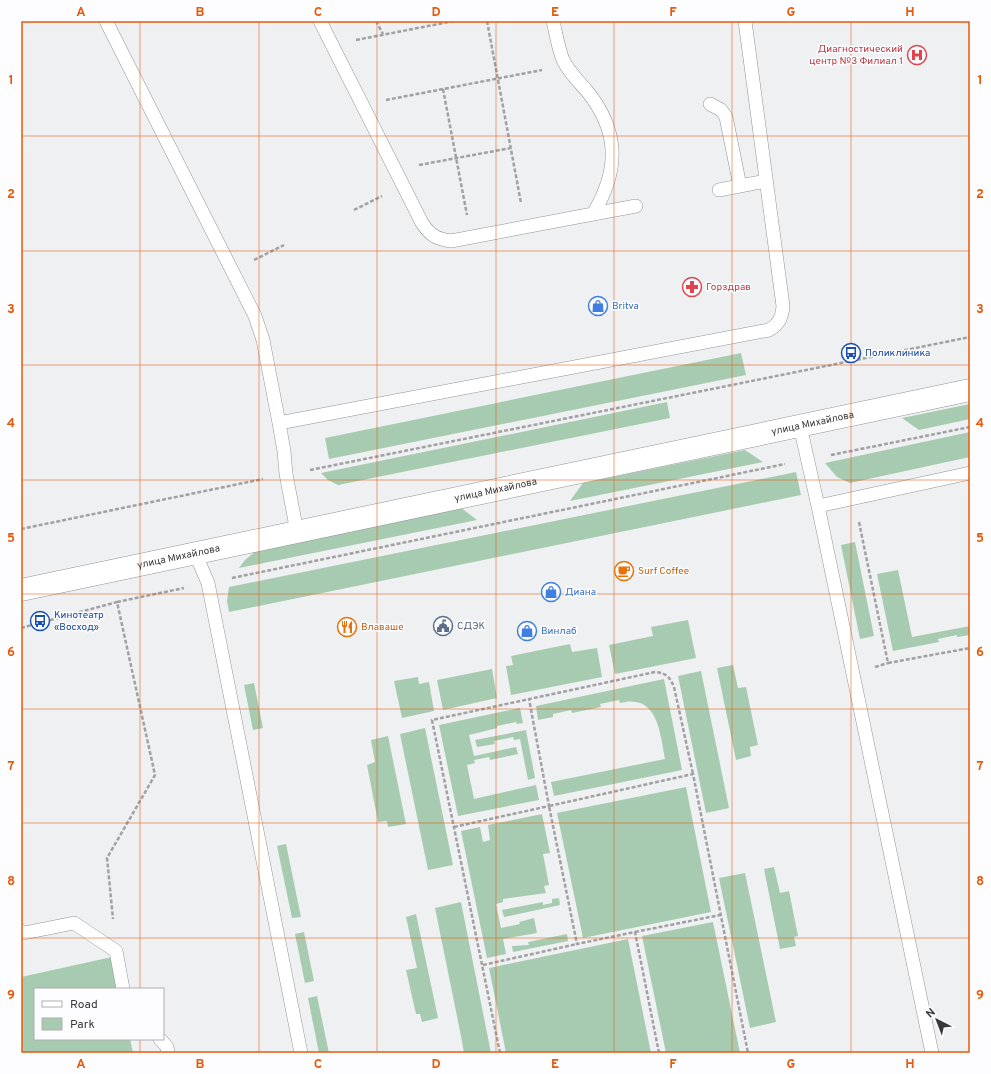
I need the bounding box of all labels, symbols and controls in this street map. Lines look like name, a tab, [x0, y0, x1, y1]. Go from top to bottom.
text: A	[76, 5, 86, 21]
text: B	[196, 5, 205, 21]
text: C	[314, 5, 322, 21]
text: D	[431, 5, 441, 21]
text: E	[551, 5, 559, 21]
text: F	[669, 5, 677, 21]
text: G	[787, 5, 796, 21]
text: H	[905, 5, 915, 21]
place label: Диагностический центр №3 Филиал 1	[809, 43, 903, 68]
hospital icon: Диагностический центр №3 Филиал 1	[906, 44, 928, 66]
text: 1	[8, 73, 14, 89]
text: 1	[977, 73, 983, 89]
text: 2	[7, 187, 15, 203]
text: 2	[976, 187, 984, 203]
pharmacy icon: Горздрав	[681, 276, 703, 298]
place label: Горздрав	[706, 281, 751, 294]
shop icon: Britva	[587, 295, 609, 317]
place label: Britva	[612, 300, 639, 313]
text: 3	[7, 302, 15, 318]
text: 3	[976, 302, 984, 318]
bus stop icon: Поликлиника	[840, 342, 862, 364]
place label: Поликлиника	[865, 347, 930, 360]
street label: улица Михайлова	[770, 408, 855, 438]
text: 4	[7, 416, 15, 432]
text: 4	[976, 416, 984, 432]
street label: улица Михайлова	[453, 475, 538, 505]
text: 5	[7, 531, 15, 547]
text: 5	[976, 531, 984, 547]
street label: улица Михайлова	[136, 542, 221, 572]
cafe icon: Surf Coffee	[613, 560, 635, 582]
place label: Surf Coffee	[638, 565, 689, 578]
shop icon: Диана	[540, 581, 562, 603]
place label: Диана	[565, 586, 596, 599]
place label: Кинотеатр «Восход»	[54, 609, 104, 634]
bus stop icon: Кинотеатр «Восход»	[29, 610, 51, 632]
public building icon: СДЭК	[432, 615, 454, 637]
restaurant icon: Влаваше	[336, 616, 358, 638]
place label: СДЭК	[457, 620, 485, 633]
shop icon: Винлаб	[516, 620, 538, 642]
place label: Влаваше	[361, 621, 404, 634]
place label: Винлаб	[541, 625, 577, 638]
text: 6	[7, 645, 15, 661]
text: 6	[976, 645, 984, 661]
text: 7	[8, 759, 15, 775]
text: 7	[977, 759, 984, 775]
text: 8	[7, 874, 15, 890]
text: 8	[976, 874, 984, 890]
text: 9	[7, 988, 15, 1004]
legend	[34, 988, 164, 1040]
text: 9	[976, 988, 984, 1004]
text: Road	[70, 997, 98, 1013]
north arrow	[917, 1000, 957, 1040]
text: N	[923, 1005, 939, 1021]
text: Park	[70, 1017, 95, 1033]
text: A	[76, 1057, 86, 1073]
text: B	[196, 1057, 205, 1073]
text: C	[314, 1057, 322, 1073]
text: D	[431, 1057, 441, 1073]
text: E	[551, 1057, 559, 1073]
text: F	[669, 1057, 677, 1073]
text: G	[787, 1057, 796, 1073]
text: H	[905, 1057, 915, 1073]

